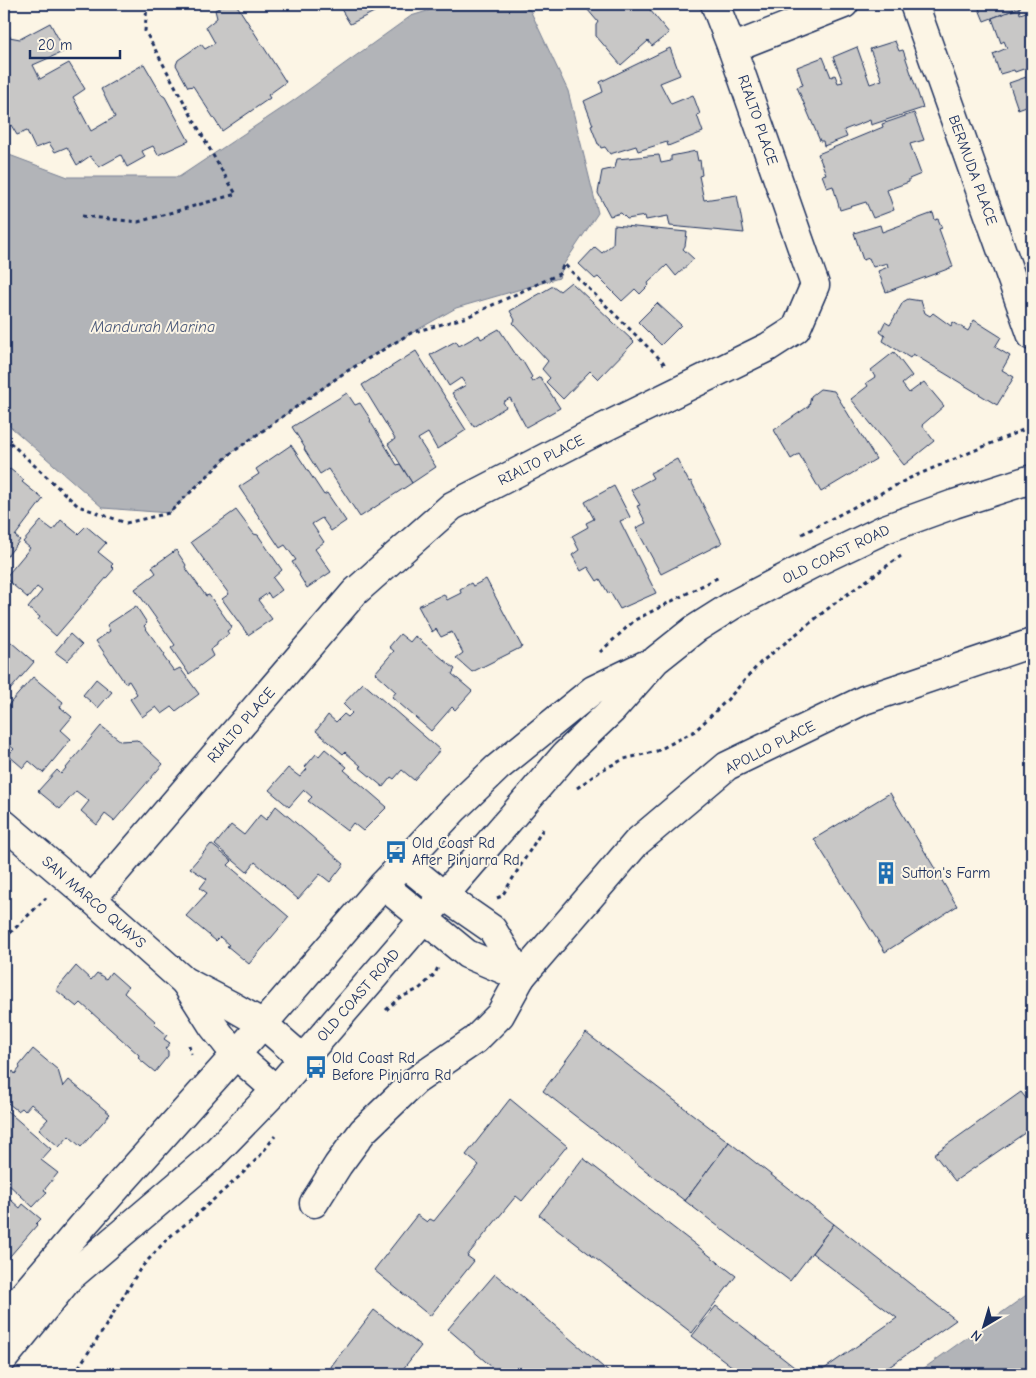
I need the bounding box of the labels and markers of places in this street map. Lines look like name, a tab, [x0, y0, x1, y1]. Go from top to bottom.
place label: Old Coast Rd After Pinjarra Rd	[412, 834, 520, 869]
bus stop icon: Old Coast Rd After Pinjarra Rd	[383, 839, 409, 865]
building icon: Sutton's Farm	[873, 860, 899, 886]
place label: Sutton's Farm	[902, 864, 990, 882]
place label: Old Coast Rd Before Pinjarra Rd	[332, 1049, 451, 1084]
bus stop icon: Old Coast Rd Before Pinjarra Rd	[303, 1054, 329, 1080]

